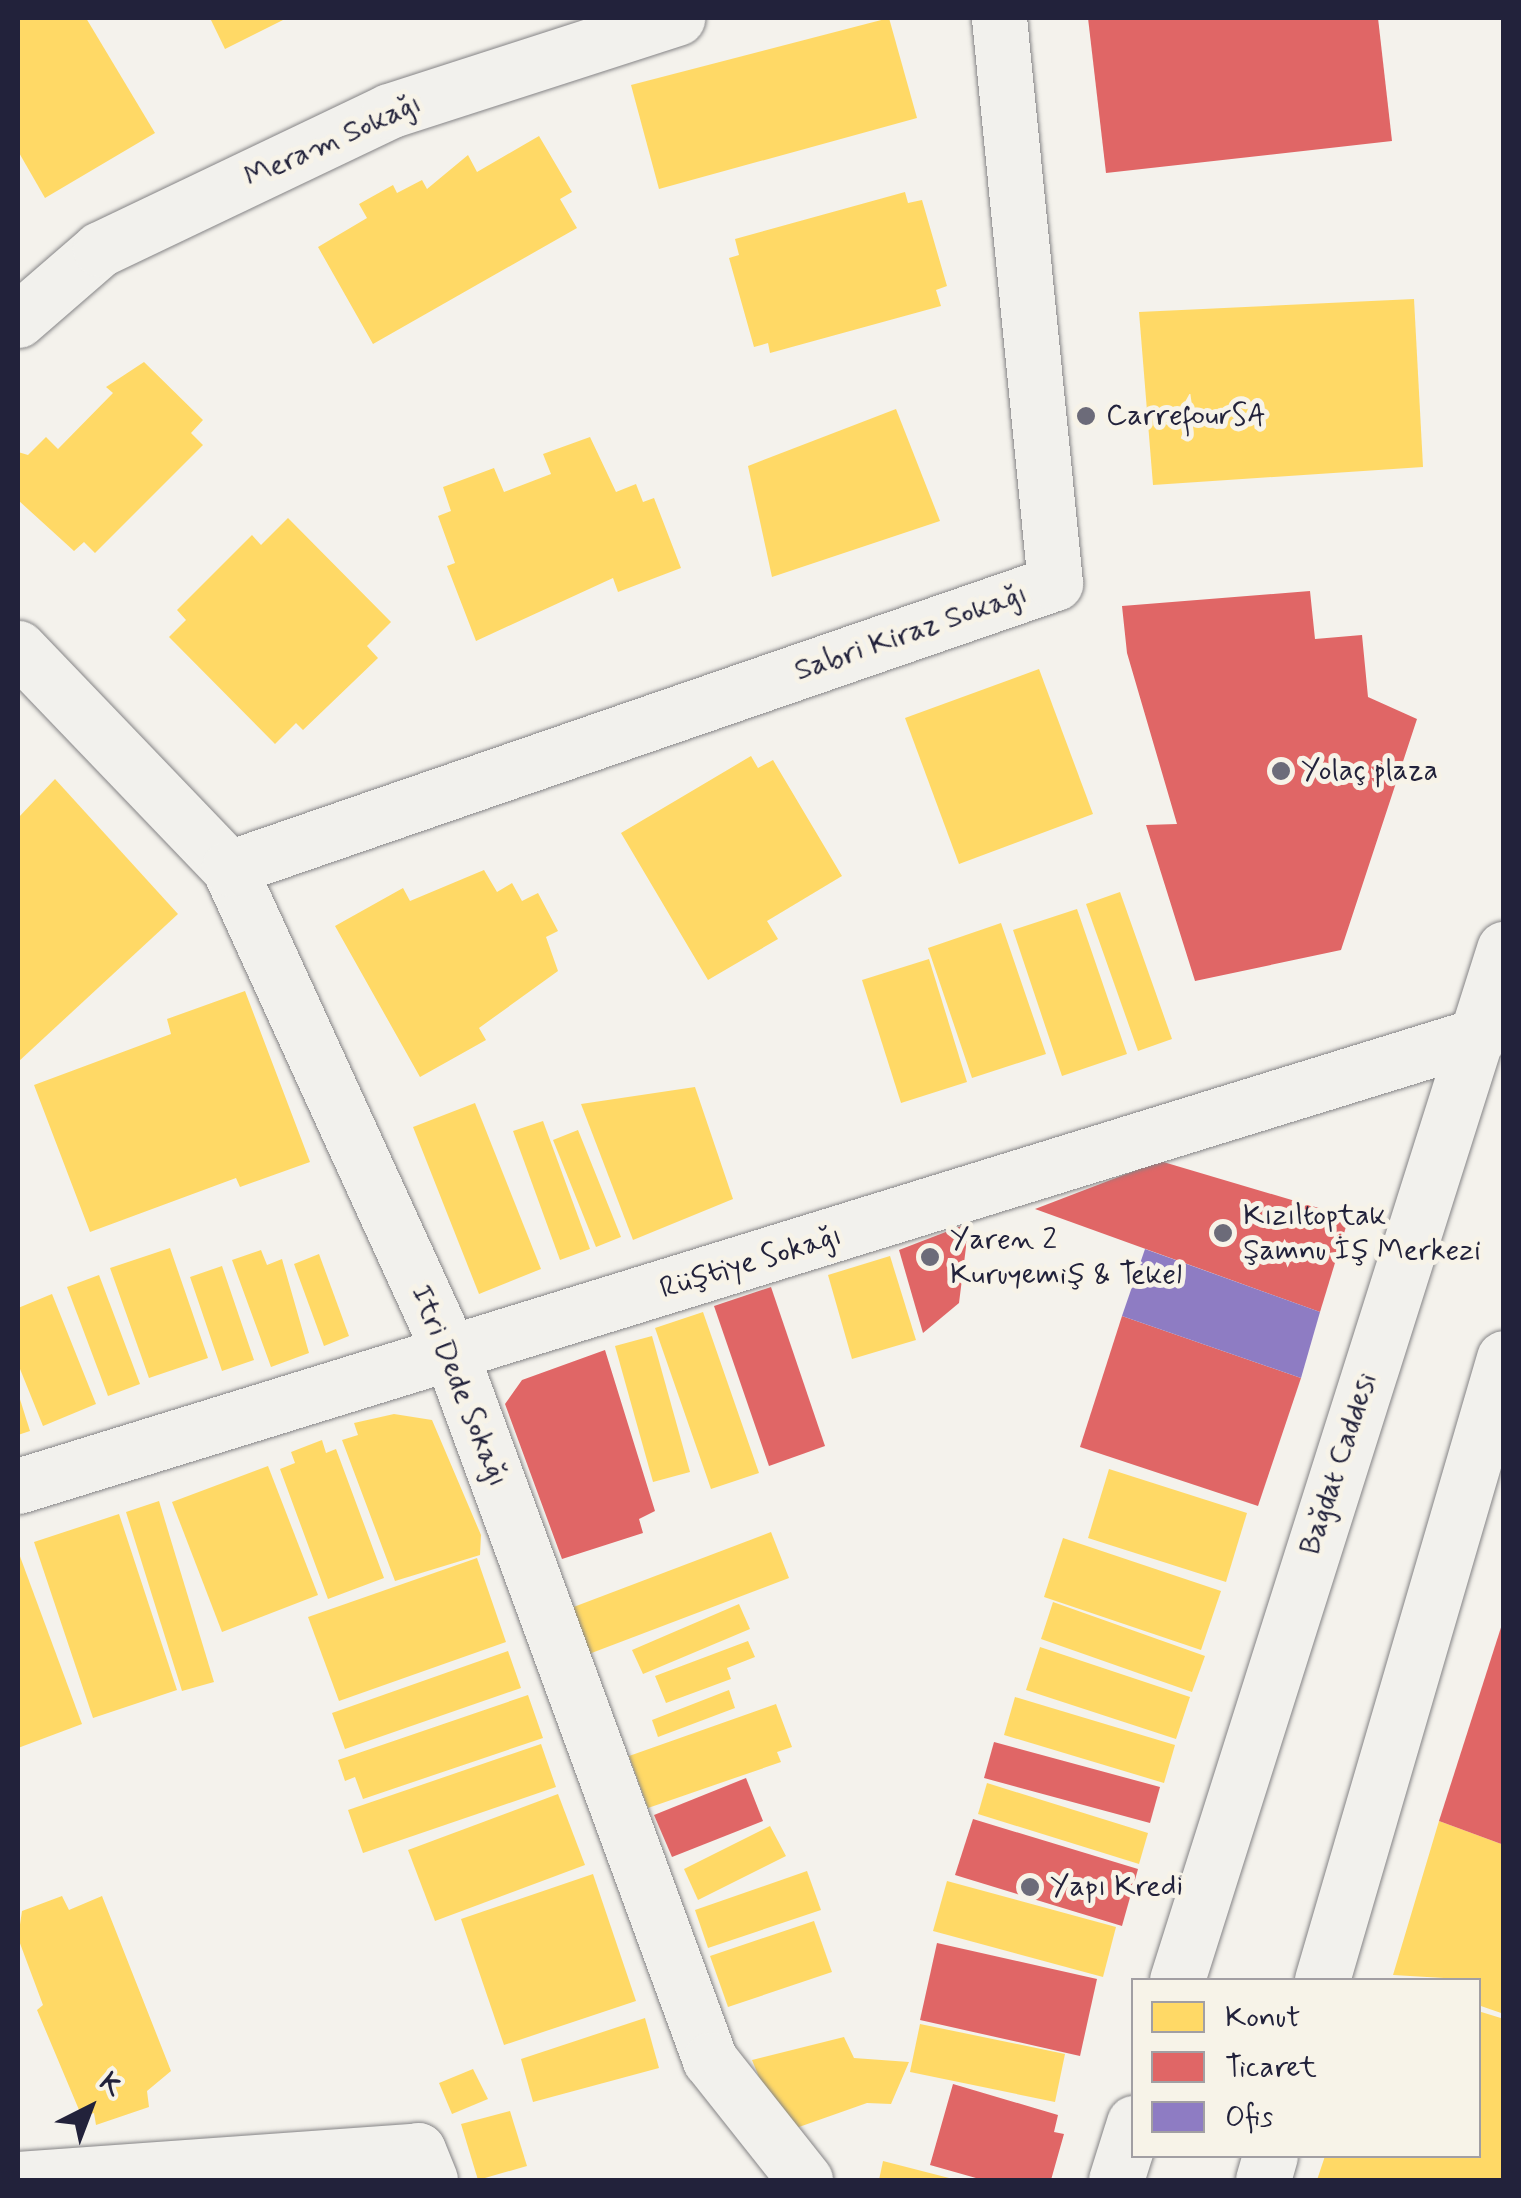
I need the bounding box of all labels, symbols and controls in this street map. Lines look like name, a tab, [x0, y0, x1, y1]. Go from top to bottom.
street label: Meram Sokağı	[239, 86, 427, 196]
place label: CarrefourSA	[1106, 398, 1266, 434]
marker: CarrefourSA	[1075, 405, 1097, 427]
street label: Sabri Kiraz Sokağı	[792, 577, 1030, 689]
place label: Yolaç plaza	[1301, 753, 1438, 789]
marker: Yolaç plaza	[1270, 760, 1292, 782]
place label: Kızıltoptak Şamnu İş Merkezi	[1243, 1198, 1481, 1268]
street label: Rüştiye Sokağı	[655, 1218, 847, 1308]
place label: Yaren 2 Kuruyemiş & Tekel	[950, 1222, 1182, 1292]
marker: Kızıltoptak Şamnu İş Merkezi	[1212, 1222, 1234, 1244]
marker: Yaren 2 Kuruyemiş & Tekel	[919, 1246, 941, 1268]
street label: Itri Dede Sokağı	[402, 1281, 516, 1491]
street label: Bağdat Caddesi	[1292, 1365, 1386, 1563]
place label: Yapı Kredi	[1050, 1869, 1183, 1905]
marker: Yapı Kredi	[1019, 1876, 1041, 1898]
legend	[1131, 1978, 1481, 2158]
text: Konut	[1225, 1998, 1300, 2037]
text: Ticaret	[1225, 2048, 1317, 2087]
north arrow	[40, 2058, 140, 2158]
text: K	[91, 2065, 130, 2106]
text: Ofis	[1225, 2098, 1273, 2137]

